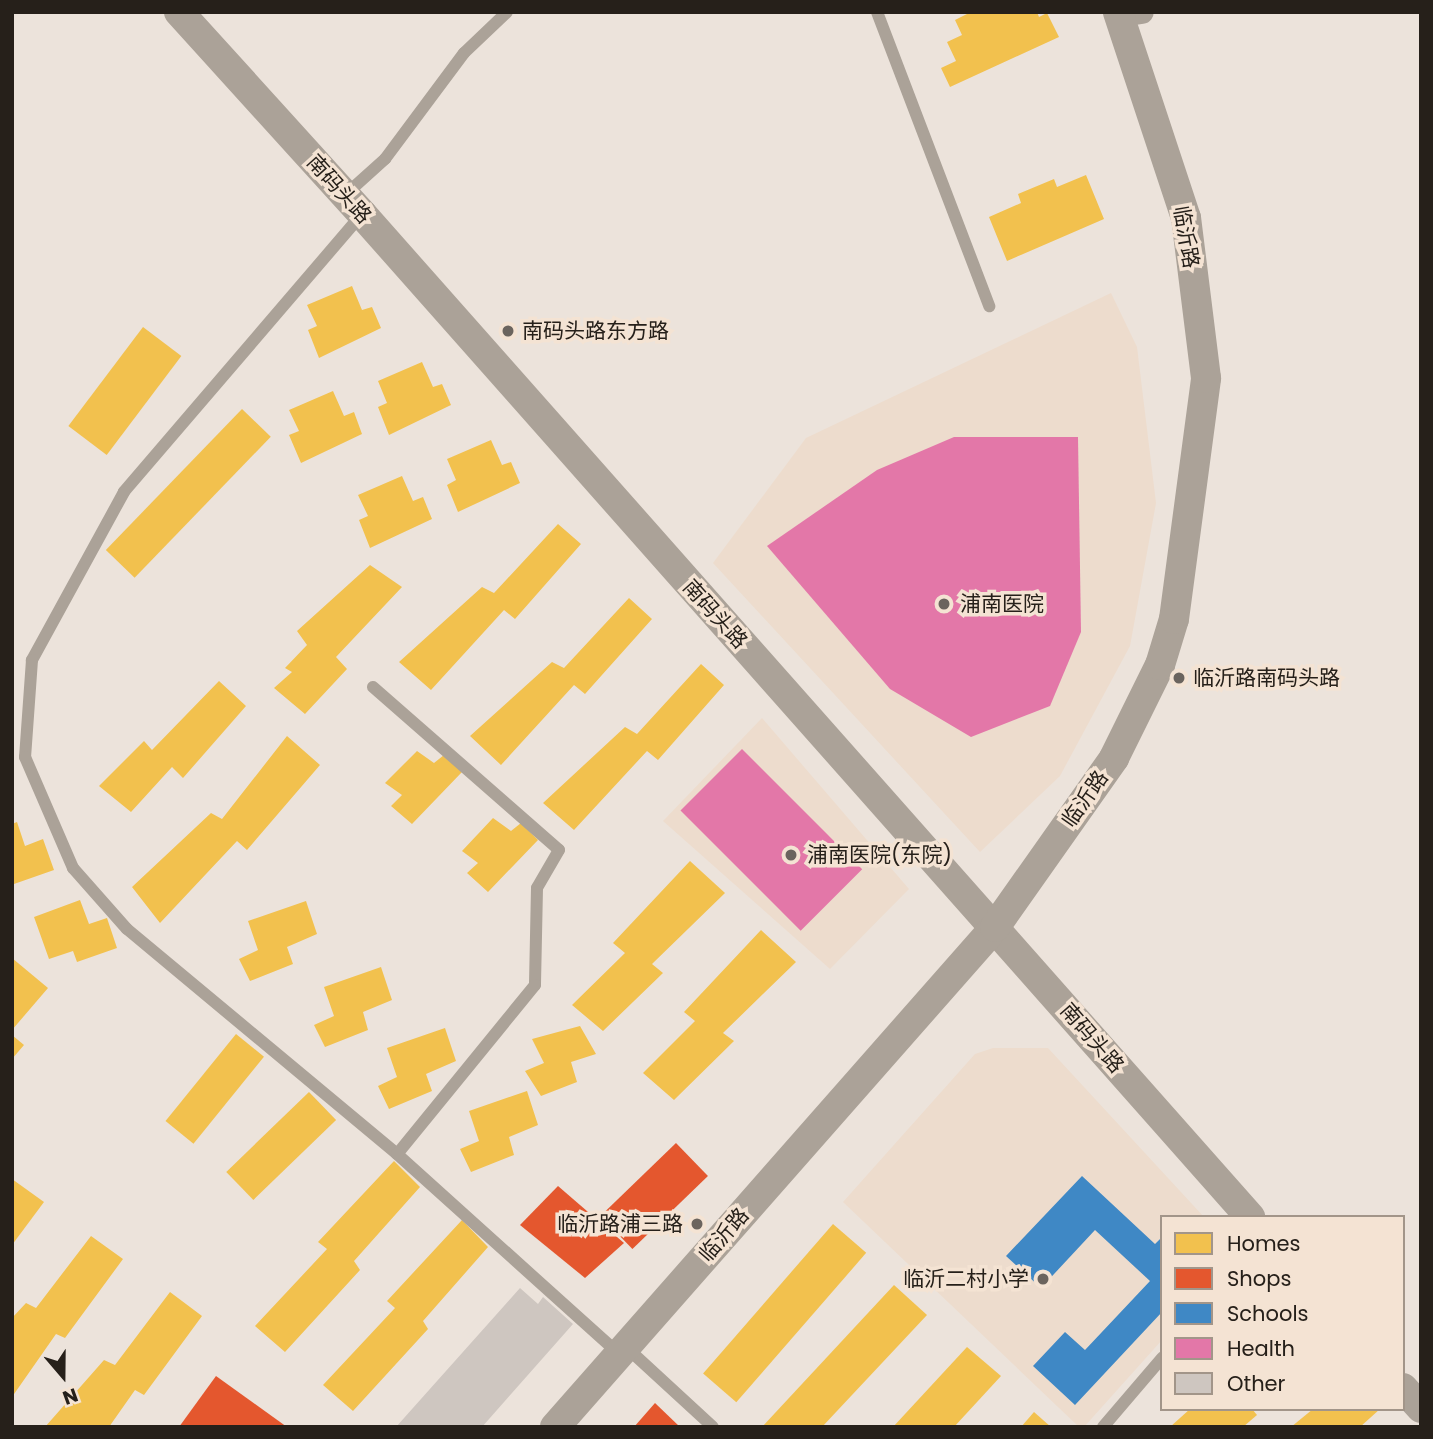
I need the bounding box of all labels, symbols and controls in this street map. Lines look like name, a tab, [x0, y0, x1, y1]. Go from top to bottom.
street label: 南码头路	[302, 149, 376, 229]
street label: 临沂路	[1168, 204, 1204, 270]
place label: 南码头路东方路	[522, 318, 669, 344]
marker: 南码头路东方路	[500, 323, 516, 339]
street label: 南码头路	[678, 574, 752, 654]
place label: 浦南医院	[960, 591, 1044, 617]
marker: 浦南医院	[934, 594, 954, 614]
place label: 临沂路南码头路	[1193, 665, 1340, 691]
marker: 临沂路南码头路	[1171, 670, 1187, 686]
street label: 临沂路	[1057, 766, 1113, 832]
place label: 浦南医院(东院)	[807, 842, 952, 868]
marker: 浦南医院(东院)	[781, 845, 801, 865]
street label: 南码头路	[1055, 998, 1129, 1078]
street label: 临沂路	[694, 1203, 754, 1267]
place label: 临沂路浦三路	[557, 1211, 683, 1237]
legend	[1160, 1215, 1405, 1411]
marker: 临沂路浦三路	[689, 1216, 705, 1232]
text: Homes	[1227, 1229, 1301, 1258]
text: Shops	[1227, 1264, 1291, 1293]
place label: 临沂二村小学	[903, 1266, 1029, 1292]
marker: 临沂二村小学	[1035, 1271, 1051, 1287]
text: Schools	[1227, 1299, 1309, 1328]
text: Health	[1227, 1334, 1295, 1363]
north arrow	[28, 1341, 98, 1411]
text: Other	[1227, 1369, 1285, 1398]
text: N	[59, 1381, 82, 1411]

